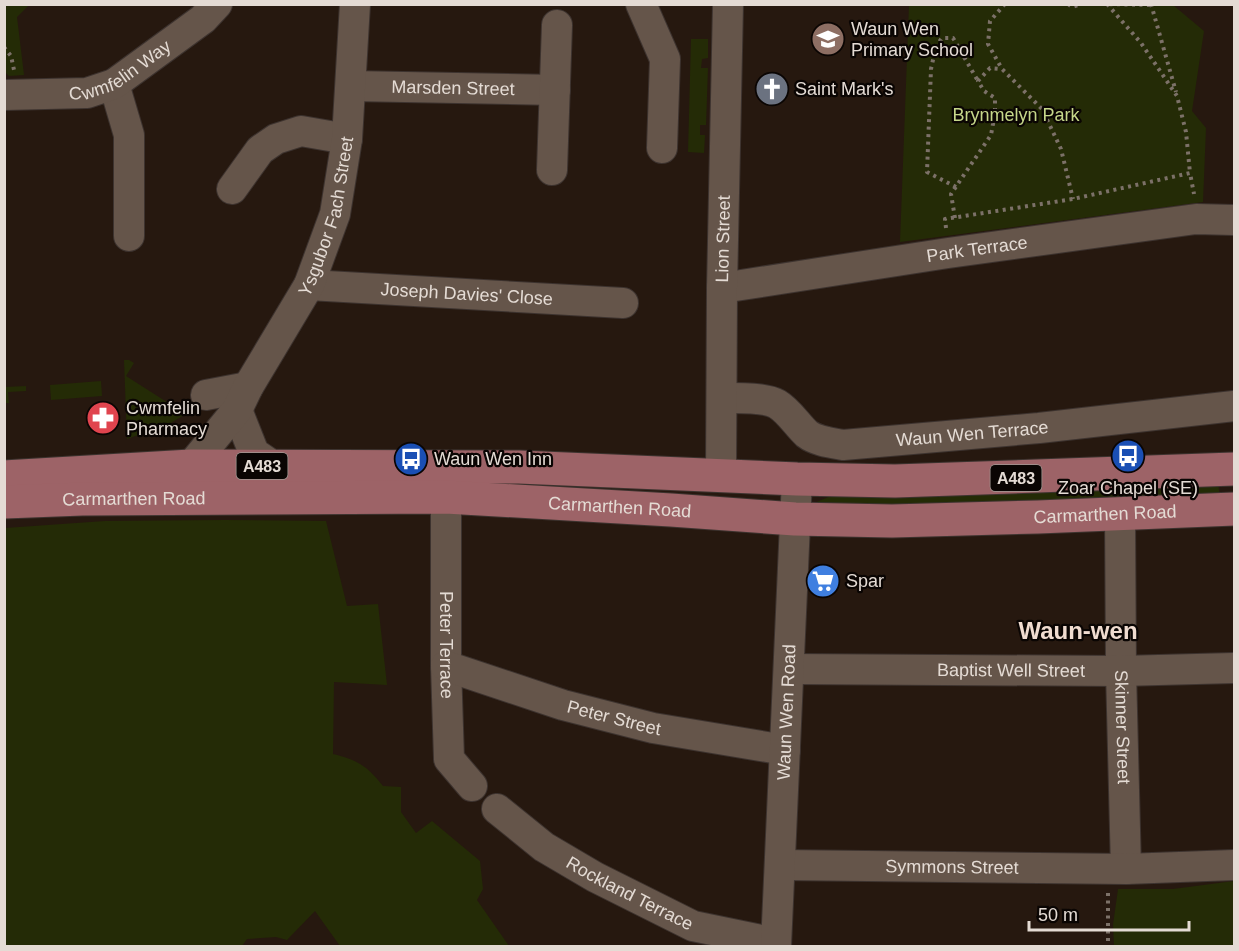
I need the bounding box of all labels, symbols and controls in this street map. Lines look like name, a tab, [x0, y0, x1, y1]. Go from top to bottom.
place label: Waun Wen Primary School	[851, 19, 973, 60]
school or university icon: Waun Wen Primary School	[810, 21, 846, 57]
street label: Cwmfelin Way	[69, 36, 175, 104]
church icon: Saint Mark's	[754, 71, 790, 107]
street label: Marsden Street	[391, 77, 515, 99]
place label: Saint Mark's	[795, 79, 893, 99]
park label: Brynmelyn Park	[952, 105, 1081, 125]
street label: Ysgubor Fach Street	[295, 135, 357, 300]
street label: Lion Street	[712, 195, 734, 283]
street label: Park Terrace	[925, 232, 1029, 266]
street label: Joseph Davies' Close	[380, 279, 553, 309]
place label: Cwmfelin Pharmacy	[126, 398, 207, 439]
pharmacy icon: Cwmfelin Pharmacy	[85, 400, 121, 436]
street label: Waun Wen Terrace	[895, 417, 1049, 450]
bus stop icon: Zoar Chapel (SE)	[1110, 438, 1146, 474]
bus stop icon: Waun Wen Inn	[393, 441, 429, 477]
place label: Waun Wen Inn	[434, 449, 552, 469]
road number: A483	[236, 453, 288, 479]
road number: A483	[990, 465, 1042, 491]
place label: Zoar Chapel (SE)	[1058, 478, 1198, 498]
street label: Carmarthen Road	[62, 488, 206, 510]
street label: Carmarthen Road	[548, 493, 692, 521]
street label: Carmarthen Road	[1033, 501, 1177, 527]
supermarket icon: Spar	[805, 563, 841, 599]
place label: Spar	[846, 571, 884, 591]
street label: Peter Terrace	[436, 591, 457, 699]
district label: Waun-wen	[1018, 617, 1138, 644]
street label: Waun Wen Road	[773, 644, 800, 781]
street label: Baptist Well Street	[937, 660, 1085, 681]
street label: Skinner Street	[1111, 670, 1134, 784]
street label: Peter Street	[565, 696, 662, 739]
street label: Rockland Terrace	[563, 852, 696, 934]
street label: Symmons Street	[885, 856, 1019, 878]
scale bar	[1029, 894, 1190, 932]
text: 50 m	[1038, 905, 1078, 925]

